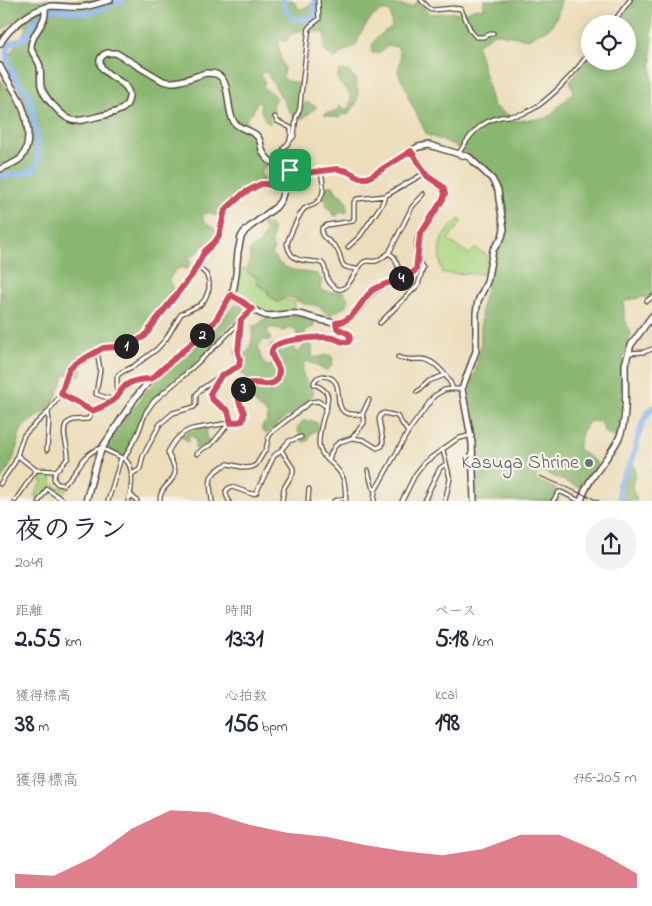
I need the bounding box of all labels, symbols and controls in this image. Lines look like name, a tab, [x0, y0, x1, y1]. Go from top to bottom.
map controls	[581, 15, 636, 70]
button: locate	[581, 15, 636, 70]
pin	[269, 149, 311, 191]
icon: arrive	[276, 156, 304, 184]
pin: 4	[388, 266, 414, 290]
text: 4	[399, 268, 404, 289]
pin: 2	[190, 322, 214, 348]
text: 2	[199, 325, 206, 346]
pin: 1	[114, 334, 138, 358]
text: 1	[124, 336, 129, 357]
pin: 3	[230, 376, 256, 402]
text: 3	[241, 379, 246, 400]
place label: Kasuga Shrine	[461, 449, 579, 479]
marker: Kasuga Shrine	[583, 457, 595, 469]
text: 夜のラン	[15, 511, 127, 552]
button: share	[585, 518, 637, 570]
text: 20:49	[15, 551, 43, 575]
text: 距離	[15, 601, 43, 622]
text: 時間	[225, 601, 253, 622]
text: ペース	[435, 601, 476, 622]
text: 2.55	[15, 622, 61, 658]
text: 13:31	[225, 622, 264, 658]
text: 5:18	[435, 622, 469, 658]
text: km	[61, 632, 82, 653]
text: /km	[469, 632, 494, 653]
text: kcal	[435, 685, 457, 706]
text: 獲得標高	[15, 686, 71, 707]
text: 心拍数	[225, 686, 267, 707]
text: 198	[435, 706, 460, 742]
text: 38	[15, 707, 35, 743]
text: 156	[225, 707, 258, 743]
text: m	[35, 717, 49, 738]
text: bpm	[258, 717, 288, 738]
text: 176–205 m	[573, 766, 637, 790]
text: 獲得標高	[15, 769, 79, 793]

